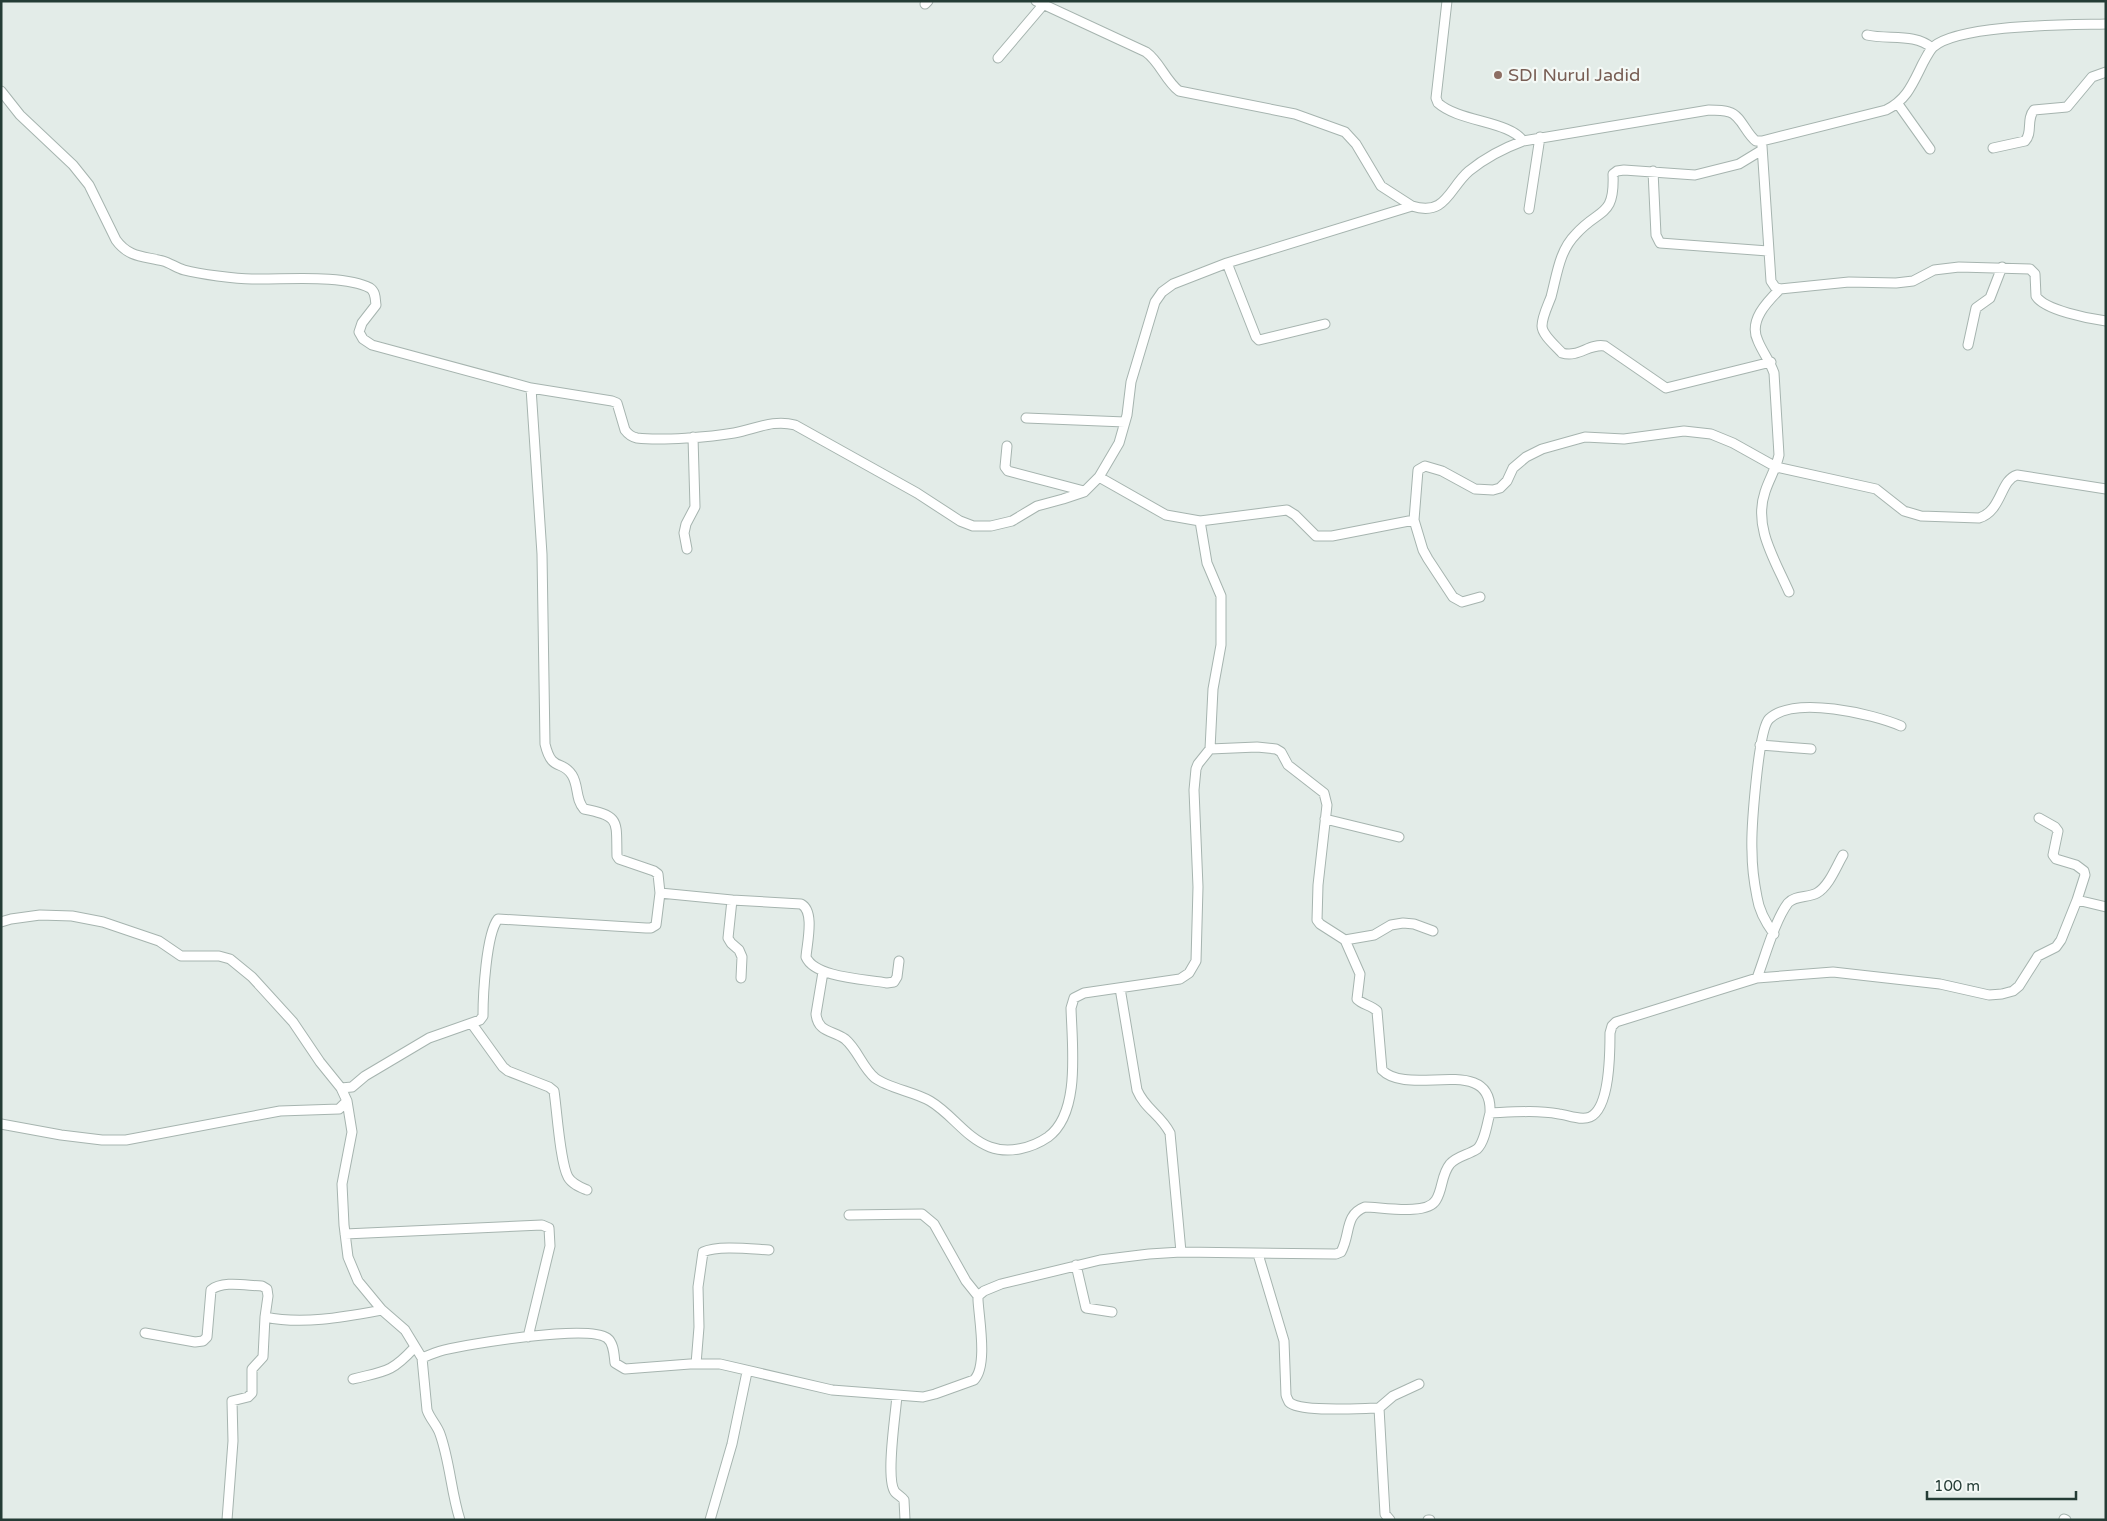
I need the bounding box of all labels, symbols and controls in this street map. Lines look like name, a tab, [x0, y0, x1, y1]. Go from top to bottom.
place label: SDI Nurul Jadid	[1508, 64, 1640, 86]
marker: SDI Nurul Jadid	[1492, 69, 1504, 81]
scale bar	[1927, 1468, 2076, 1500]
text: 100 m	[1934, 1477, 1980, 1495]

